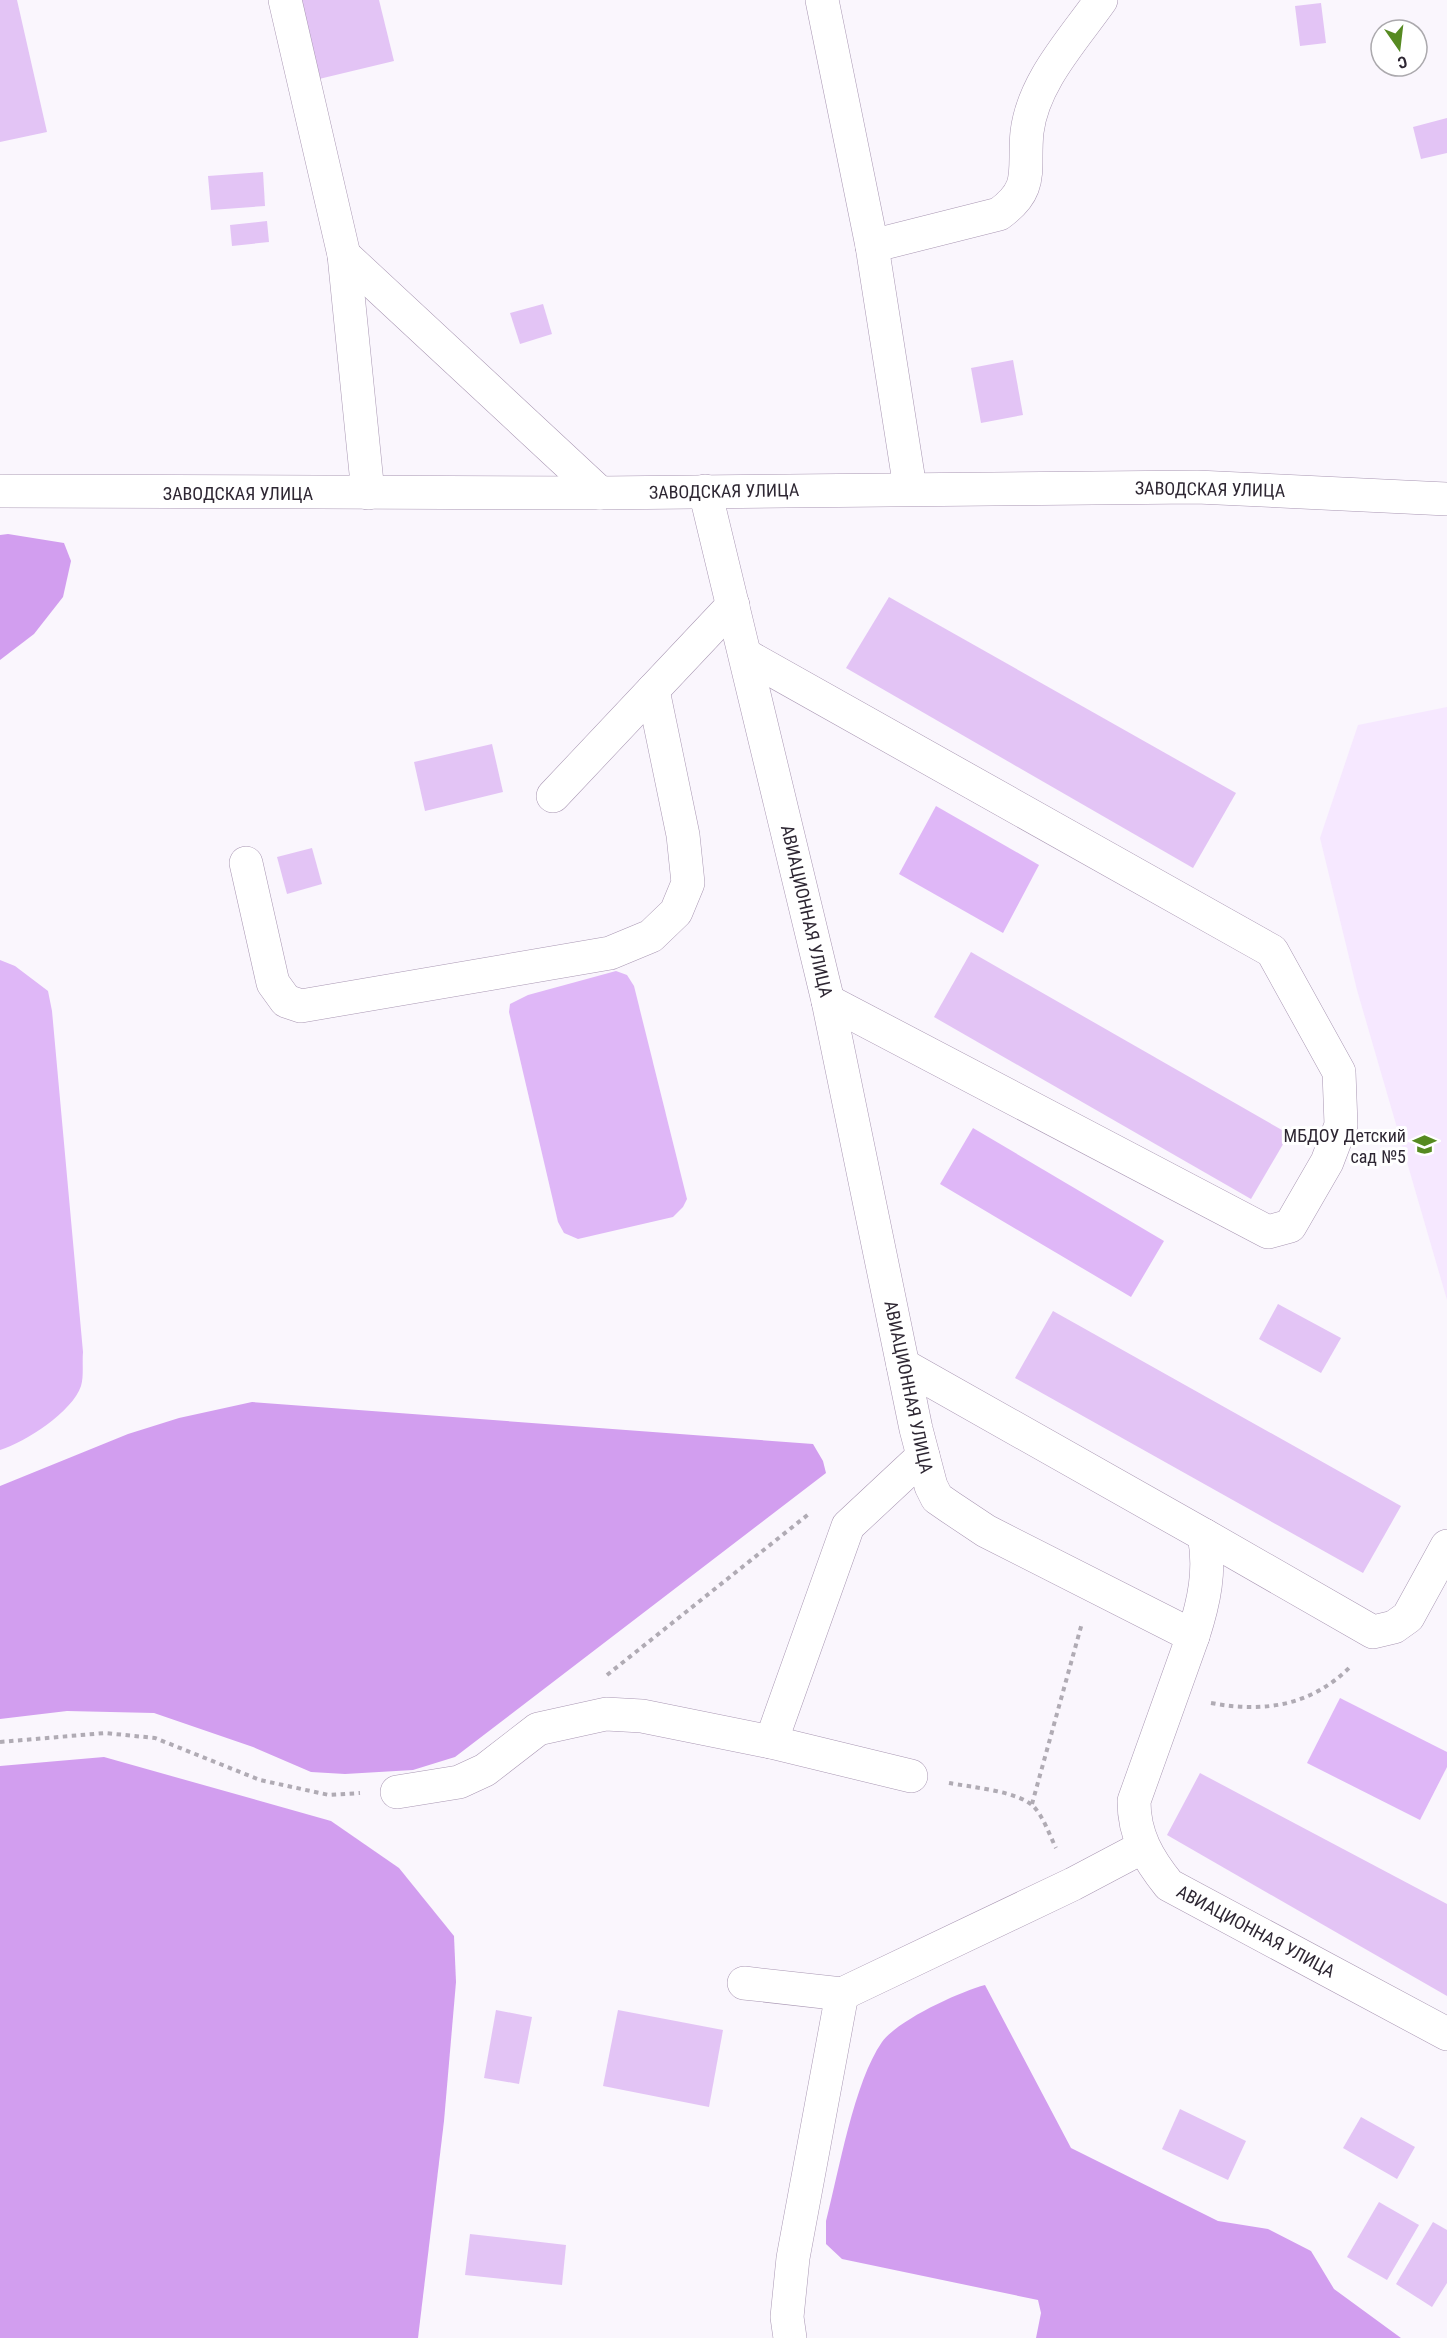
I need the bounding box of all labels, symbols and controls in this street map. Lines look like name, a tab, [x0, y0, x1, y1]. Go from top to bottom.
north arrow	[1369, 18, 1429, 78]
text: С	[1396, 52, 1409, 72]
street label: ЗАВОДСКАЯ УЛИЦА	[1135, 477, 1286, 501]
street label: ЗАВОДСКАЯ УЛИЦА	[649, 479, 800, 503]
street label: ЗАВОДСКАЯ УЛИЦА	[163, 483, 314, 504]
street label: АВИАЦИОННАЯ УЛИЦА	[777, 823, 837, 1000]
place label: МБДОУ Детский сад №5	[1284, 1125, 1406, 1167]
school or university icon: МБДОУ Детский сад №5	[1411, 1132, 1437, 1158]
street label: АВИАЦИОННАЯ УЛИЦА	[880, 1299, 938, 1476]
street label: АВИАЦИОННАЯ УЛИЦА	[1173, 1880, 1339, 1982]

